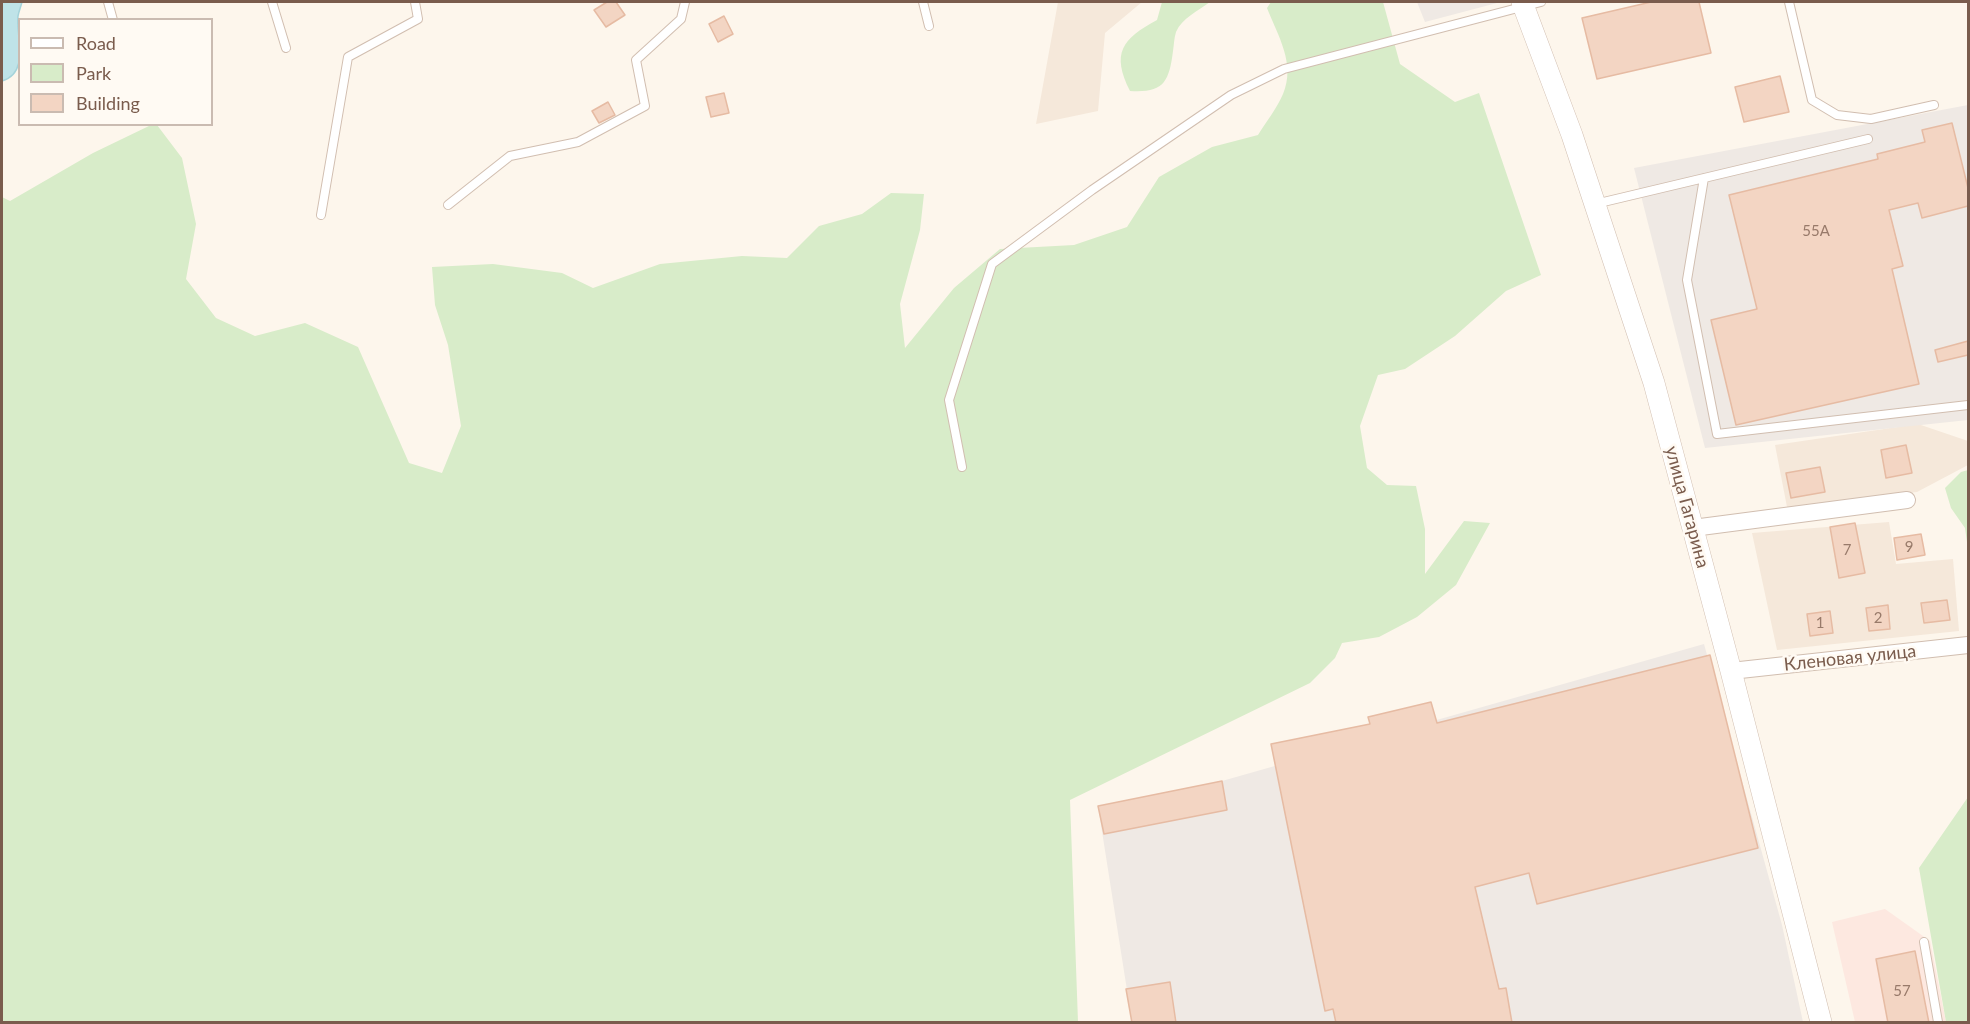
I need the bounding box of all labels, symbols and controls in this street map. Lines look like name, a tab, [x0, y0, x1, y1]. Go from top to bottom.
legend	[18, 18, 213, 126]
text: Road	[76, 32, 116, 54]
text: Park	[76, 62, 111, 84]
text: Building	[76, 92, 140, 114]
house number: 55А	[1802, 222, 1830, 240]
street label: улица Гагарина	[1660, 444, 1714, 570]
house number: 9	[1905, 538, 1913, 556]
house number: 7	[1843, 541, 1851, 559]
house number: 2	[1874, 609, 1882, 627]
house number: 1	[1816, 614, 1824, 632]
street label: Кленовая улица	[1783, 640, 1917, 676]
house number: 57	[1893, 982, 1911, 1000]

